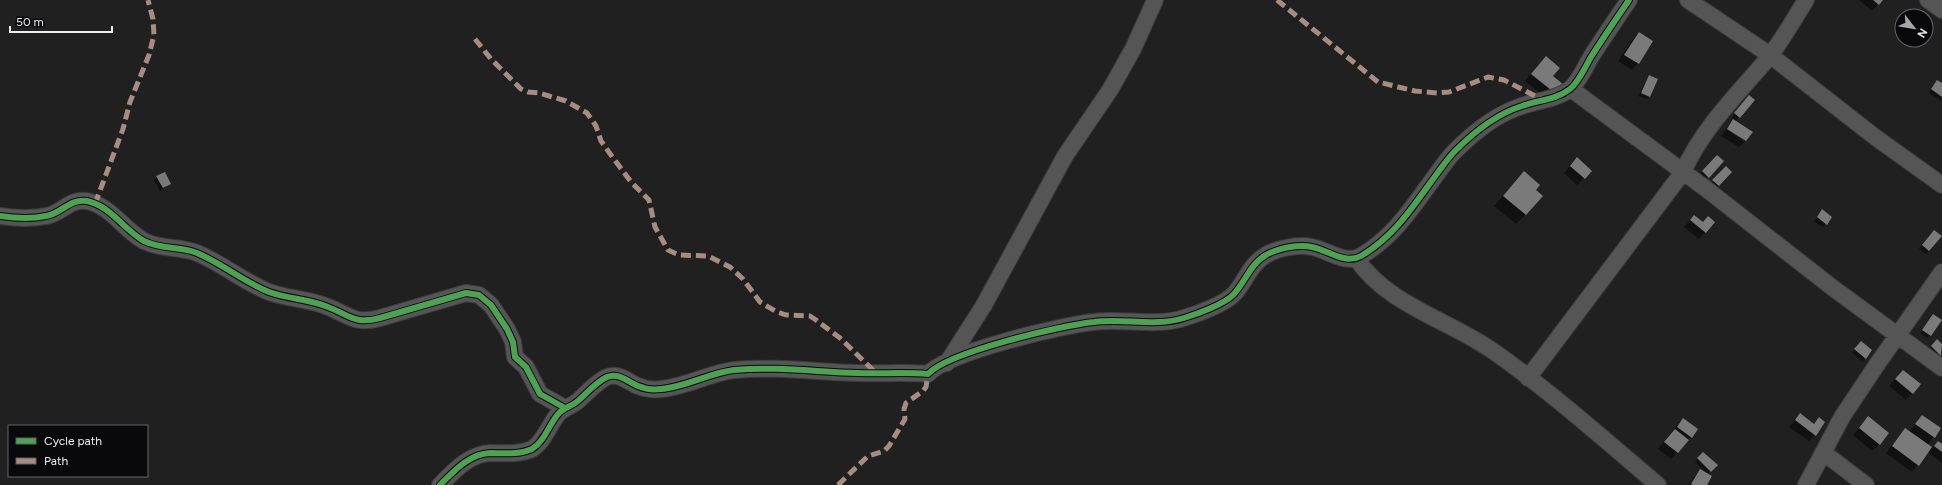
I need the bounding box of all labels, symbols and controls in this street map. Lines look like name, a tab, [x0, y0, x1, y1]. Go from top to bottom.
scale bar	[10, 8, 112, 34]
north arrow	[1894, 8, 1934, 48]
text: 50 m	[16, 15, 44, 29]
text: N	[1914, 26, 1930, 40]
legend	[8, 425, 148, 477]
text: Cycle path	[44, 434, 102, 448]
text: Path	[44, 454, 68, 468]

